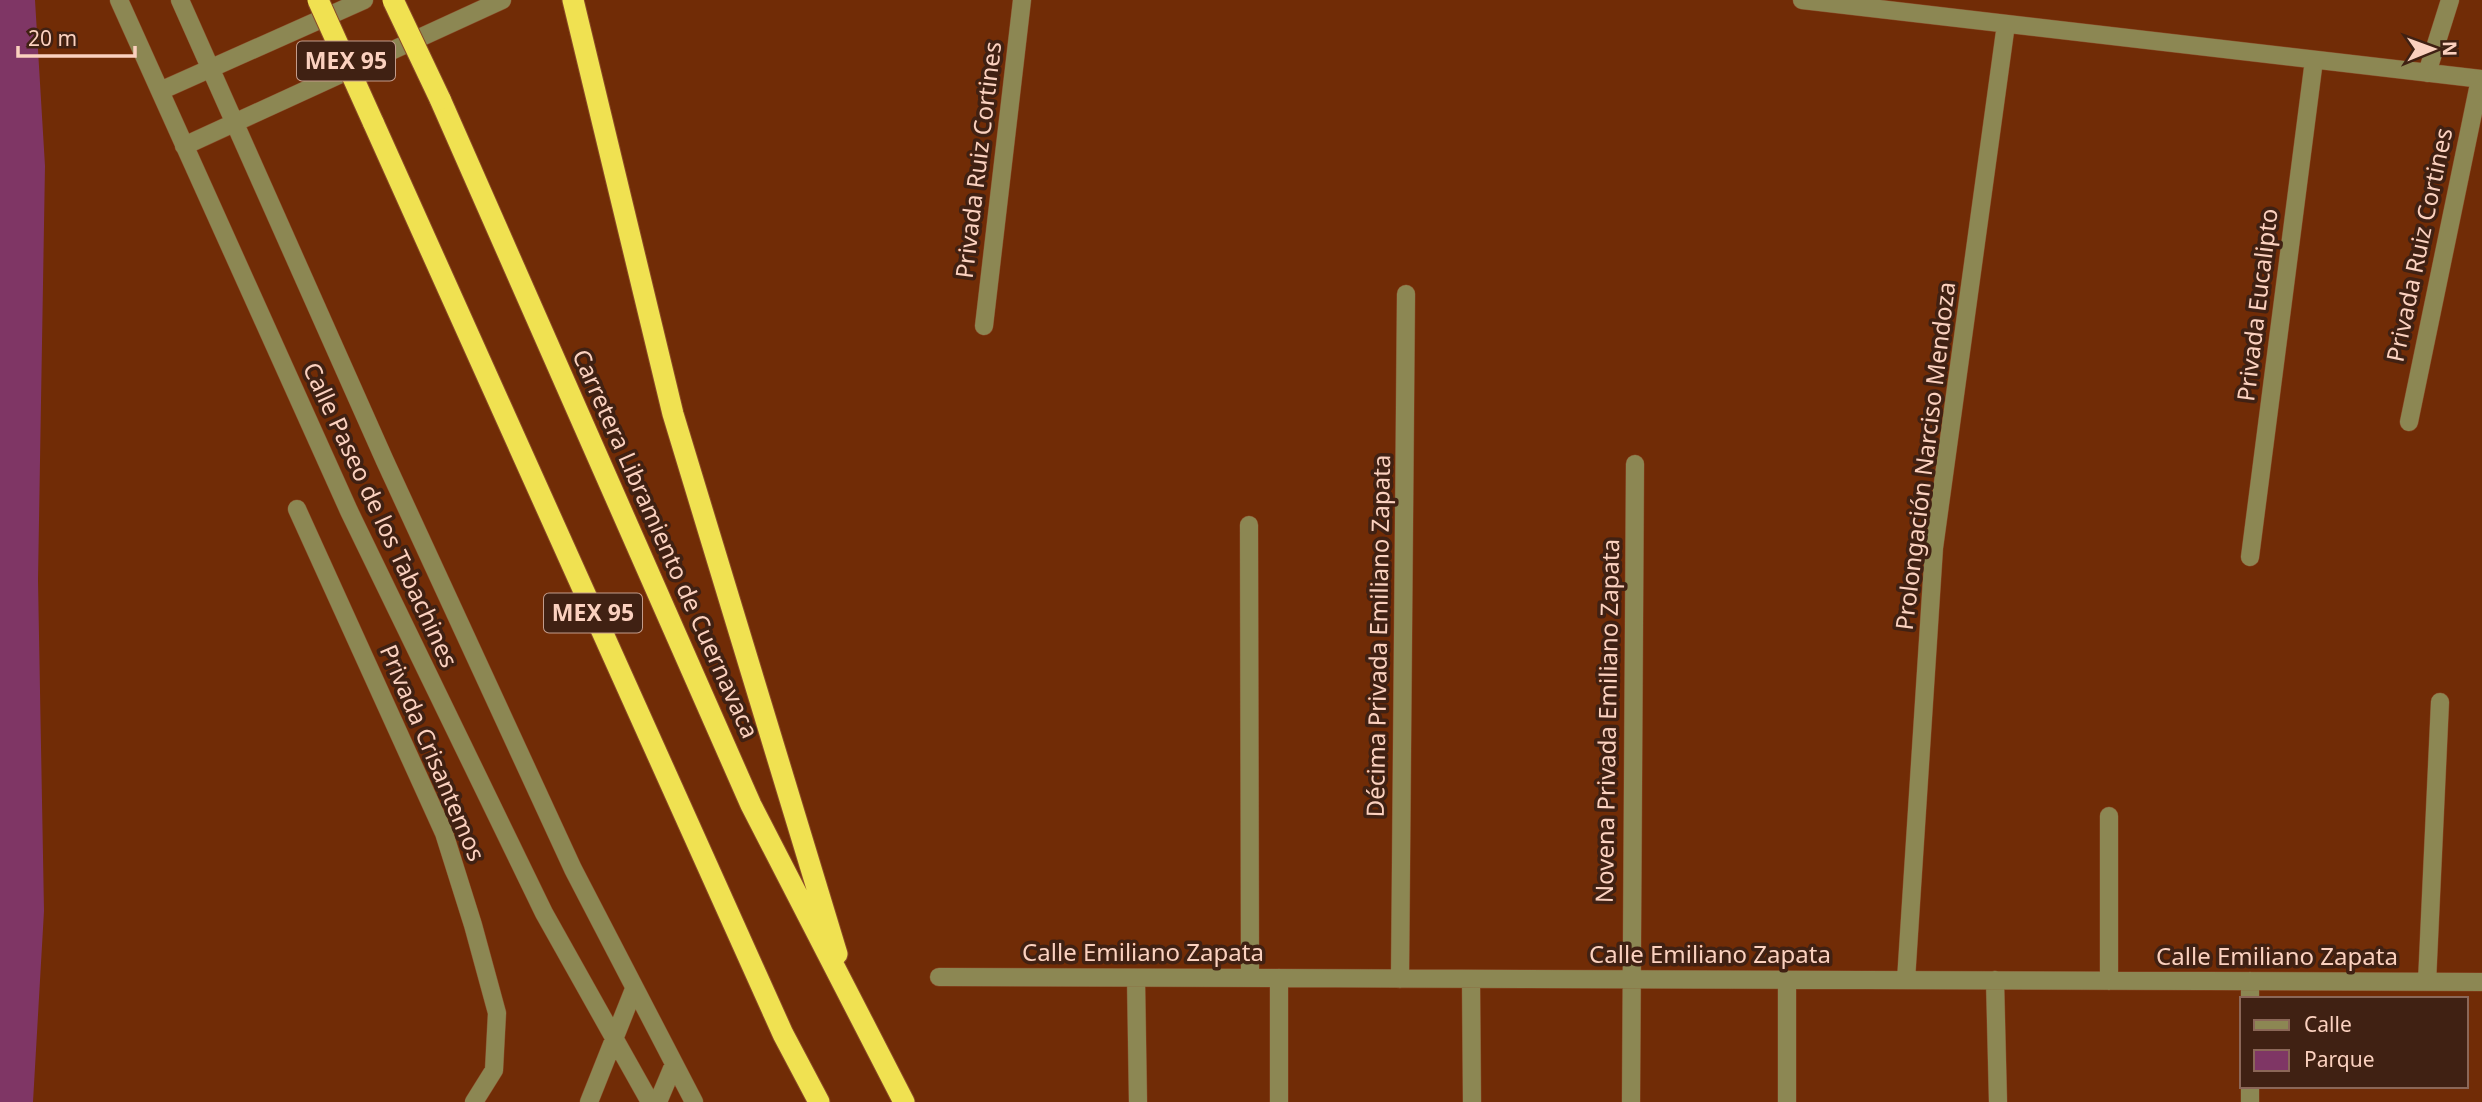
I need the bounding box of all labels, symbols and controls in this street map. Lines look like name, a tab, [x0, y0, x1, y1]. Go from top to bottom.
scale bar	[18, 14, 135, 58]
north arrow	[2398, 14, 2468, 84]
text: 20 m	[28, 24, 77, 52]
street label: Privada Ruiz Cortines	[947, 39, 1008, 280]
road number: MEX 95	[297, 41, 395, 80]
text: N	[2437, 41, 2463, 57]
street label: Privada Ruiz Cortines	[2378, 125, 2459, 365]
street label: Privada Eucalipto	[2228, 206, 2285, 403]
street label: Prolongación Narciso Mendoza	[1887, 280, 1962, 632]
street label: Carretera Libramiento de Cuernavaca	[565, 344, 767, 743]
street label: Calle Paseo de los Tabachines	[296, 356, 467, 672]
street label: Décima Privada Emiliano Zapata	[1358, 454, 1397, 818]
street label: Novena Privada Emiliano Zapata	[1587, 539, 1626, 903]
road number: MEX 95	[544, 594, 642, 632]
street label: Privada Crisantemos	[373, 639, 494, 866]
street label: Calle Emiliano Zapata	[1022, 935, 1264, 968]
street label: Calle Emiliano Zapata	[1589, 937, 1831, 970]
street label: Calle Emiliano Zapata	[2156, 939, 2398, 972]
legend	[2240, 997, 2468, 1088]
text: Calle	[2304, 1010, 2352, 1038]
text: Parque	[2304, 1045, 2374, 1073]

